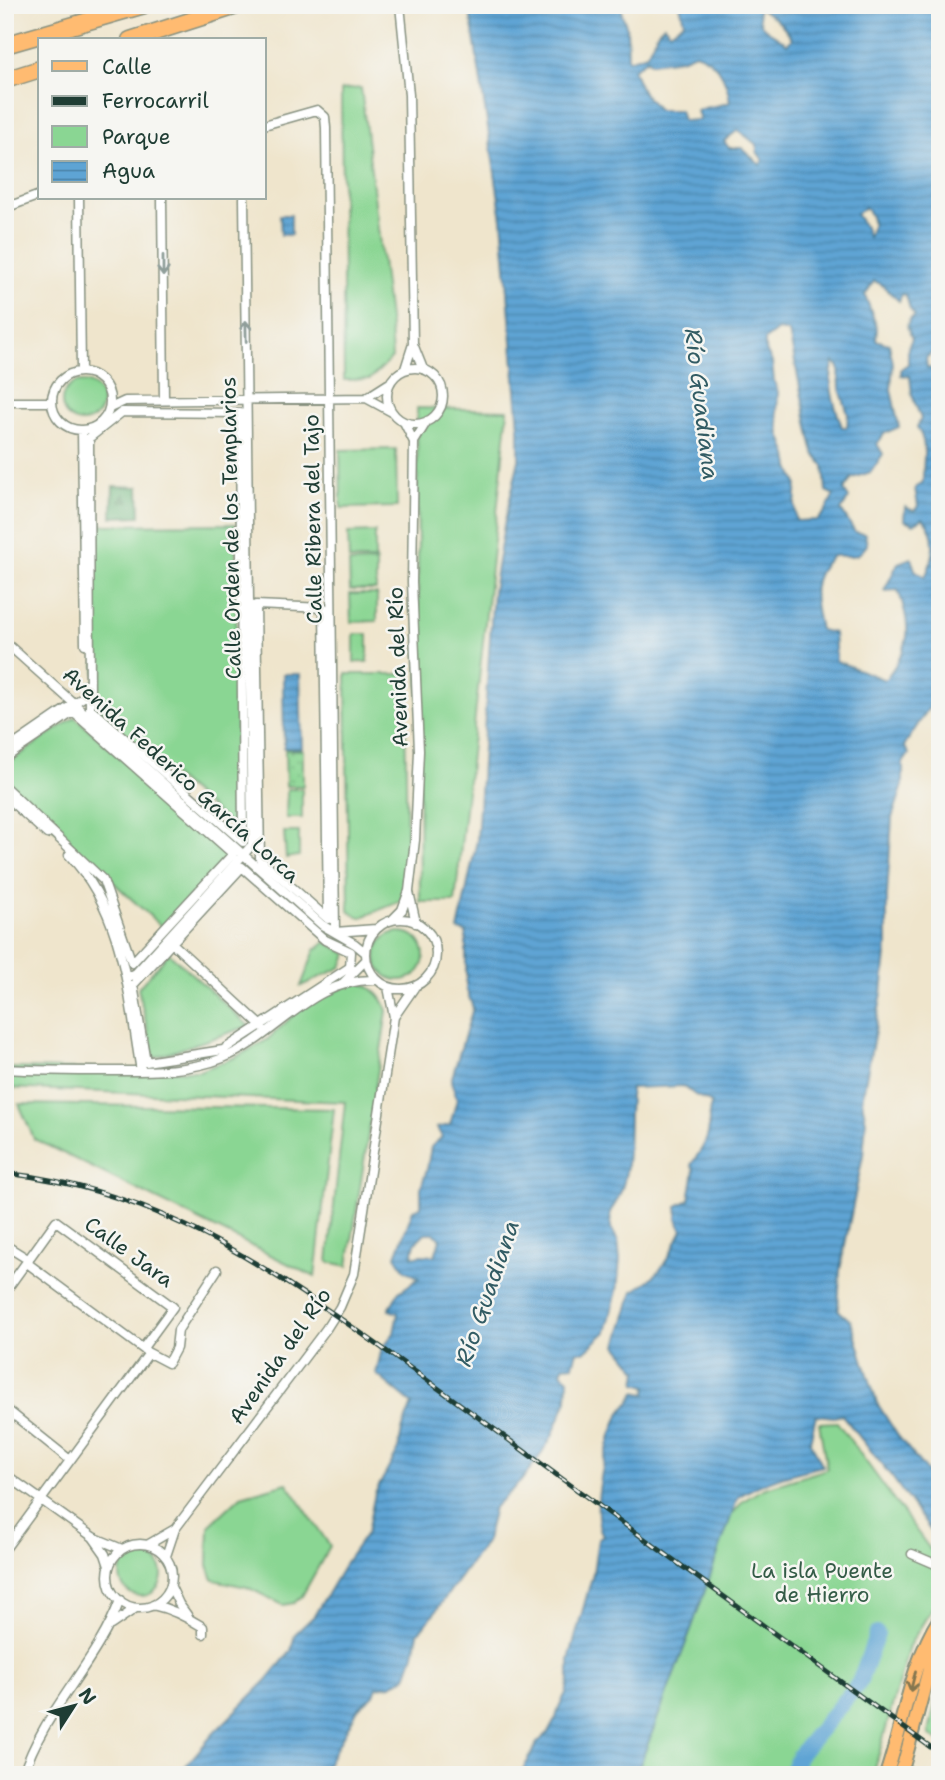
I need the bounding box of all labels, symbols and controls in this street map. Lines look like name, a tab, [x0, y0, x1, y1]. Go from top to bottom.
legend	[38, 38, 266, 200]
text: Calle	[102, 53, 152, 81]
text: Ferrocarril	[102, 87, 209, 115]
text: Parque	[102, 123, 171, 151]
text: Agua	[102, 157, 155, 185]
one-way arrow	[156, 254, 170, 277]
one-way arrow	[239, 320, 253, 343]
water label: Río Guadiana	[678, 326, 726, 482]
street label: Calle Orden de los Templarios	[214, 376, 248, 680]
street label: Calle Ribera del Tajo	[297, 414, 329, 624]
street label: Avenida del Río	[381, 586, 415, 748]
street label: Avenida Federico García Lorca	[56, 661, 306, 889]
street label: Calle Jara	[79, 1210, 179, 1294]
water label: Río Guadiana	[448, 1216, 526, 1370]
street label: Avenida del Río	[223, 1282, 337, 1430]
park label: La isla Puente de Hierro	[751, 1557, 893, 1609]
one-way arrow	[906, 1669, 919, 1692]
north arrow	[38, 1672, 108, 1742]
text: N	[73, 1683, 102, 1710]

